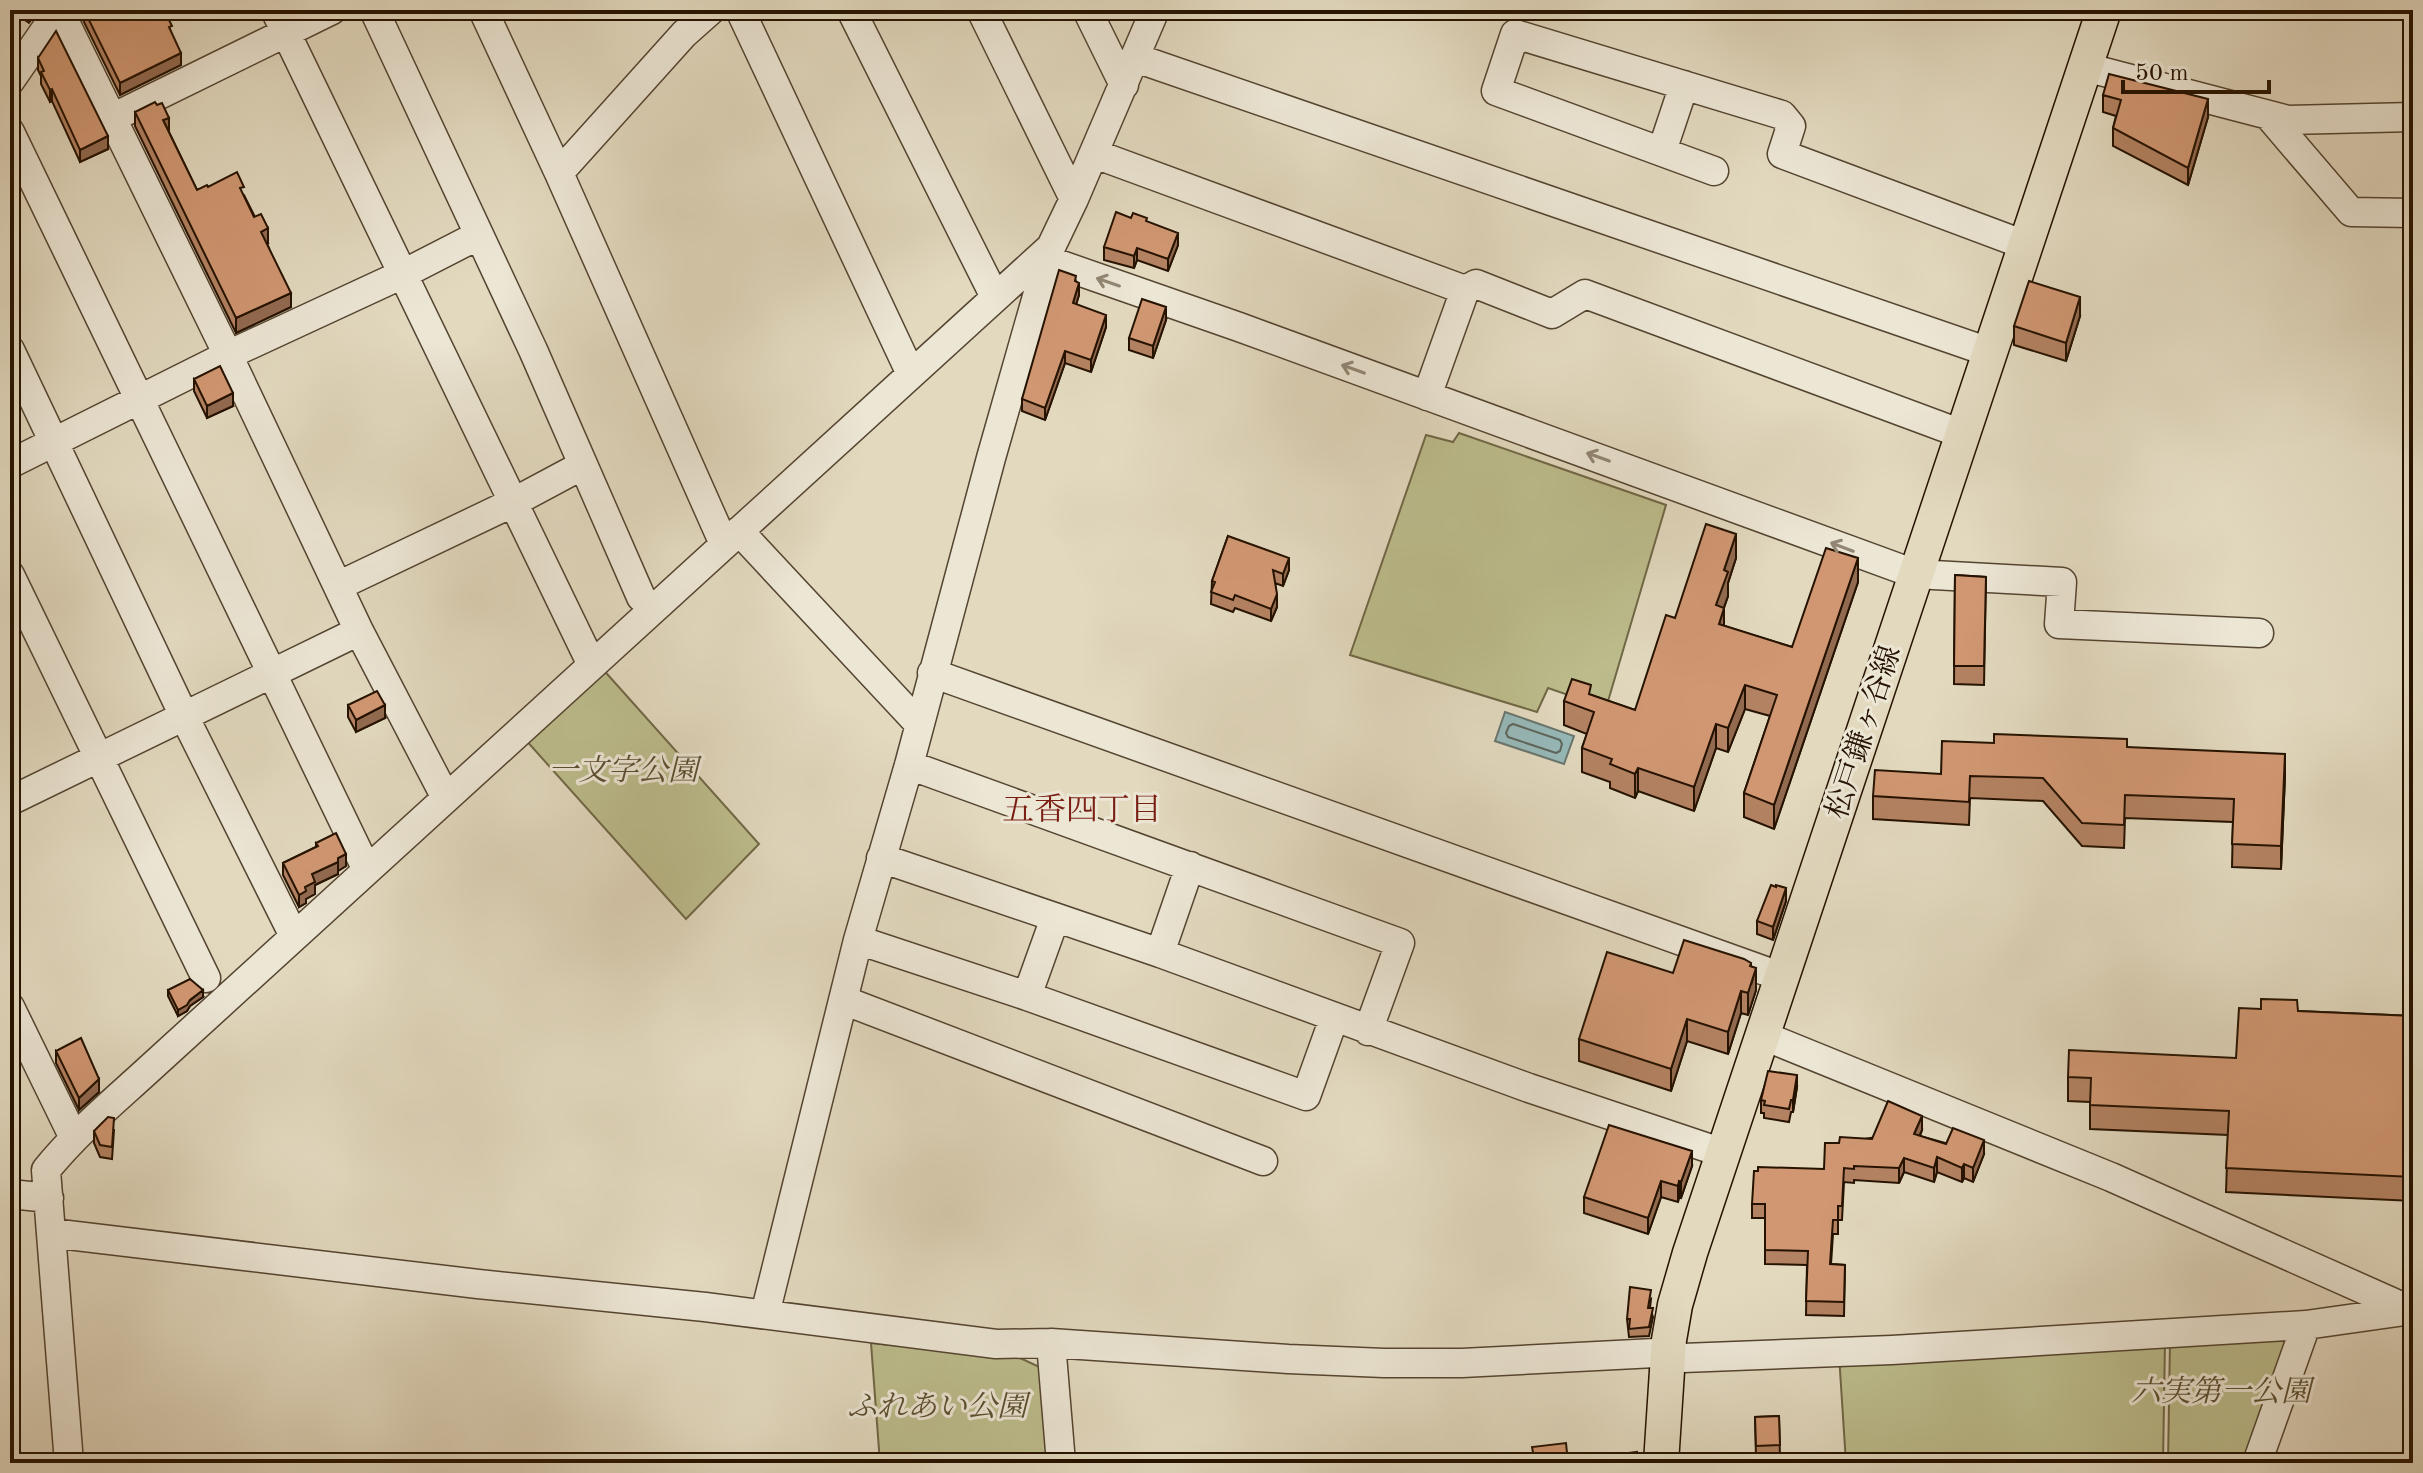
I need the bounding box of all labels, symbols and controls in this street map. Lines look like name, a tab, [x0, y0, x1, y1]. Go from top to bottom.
scale bar	[2123, 44, 2269, 94]
text: 50 m	[2135, 62, 2189, 86]
one-way arrow	[1096, 273, 1121, 288]
one-way arrow	[1341, 361, 1366, 376]
one-way arrow	[1586, 449, 1611, 464]
one-way arrow	[1830, 539, 1855, 553]
street label: 松戸鎌ヶ谷線	[1820, 641, 1907, 823]
park label: 一文字公園	[548, 754, 703, 787]
district label: 五香四丁目	[1002, 793, 1162, 828]
park label: 六実第一公園	[2131, 1375, 2316, 1408]
park label: ふれあい公園	[847, 1391, 1032, 1423]

